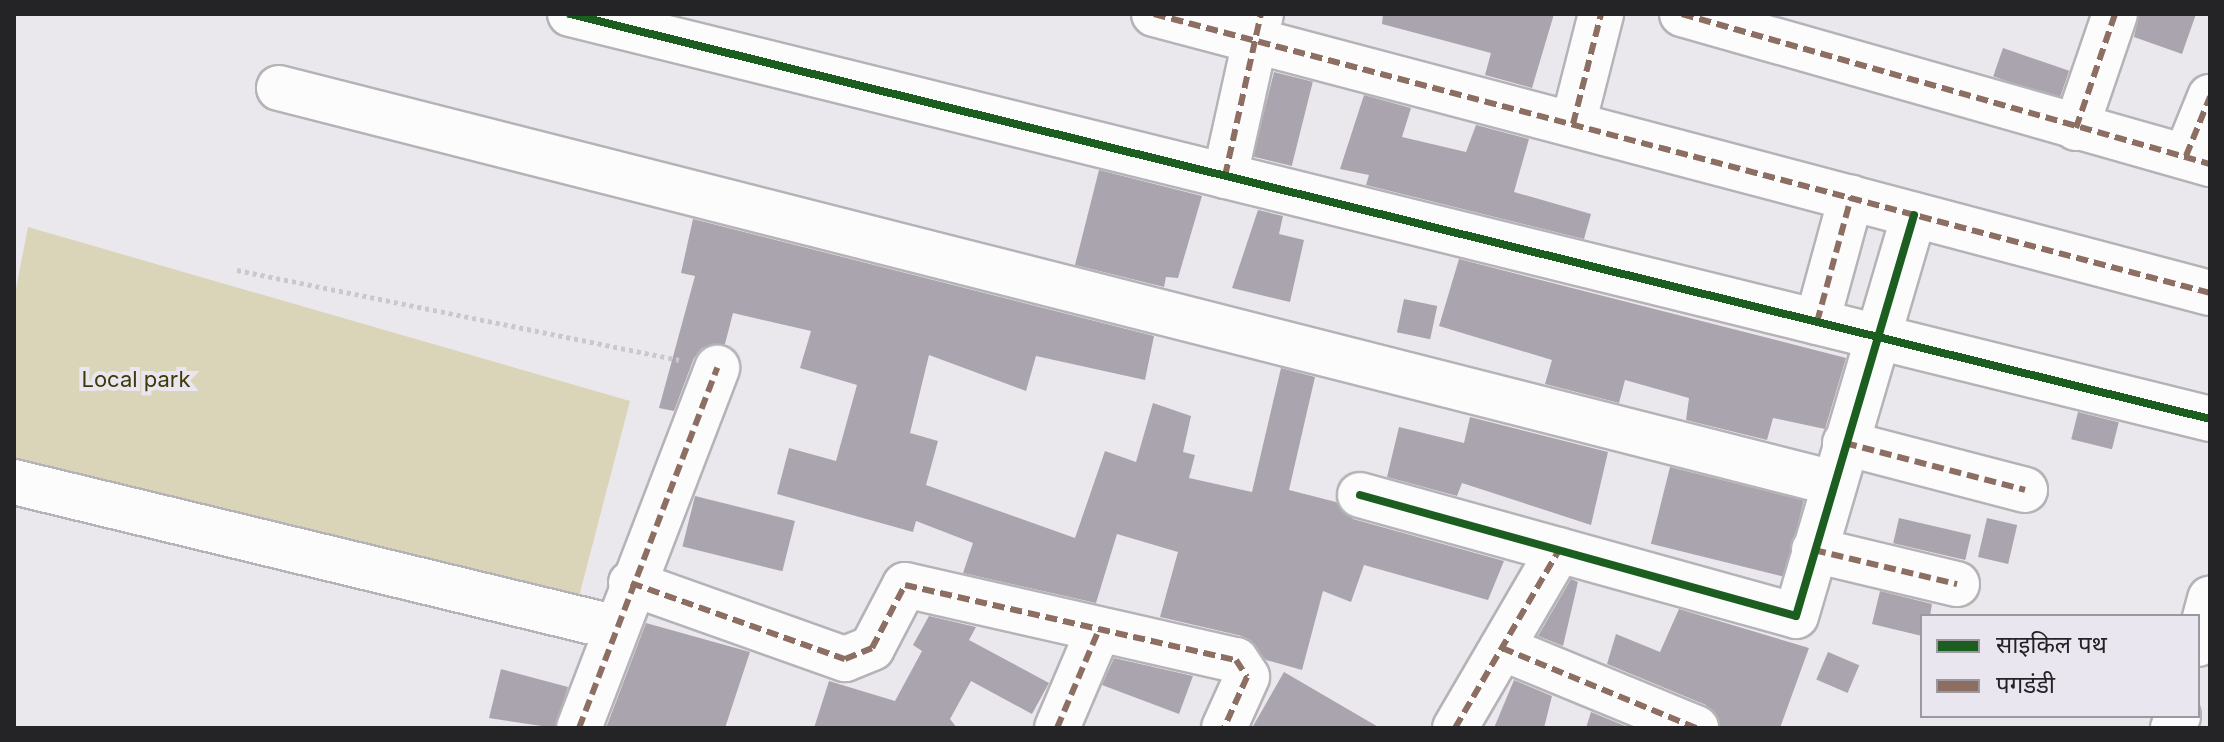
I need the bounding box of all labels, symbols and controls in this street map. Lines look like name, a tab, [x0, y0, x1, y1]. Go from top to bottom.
park label: Local park	[81, 367, 191, 393]
legend	[1920, 614, 2200, 718]
text: साइकिल पथ	[1996, 630, 2107, 659]
text: पगडंडी	[1996, 670, 2055, 699]

